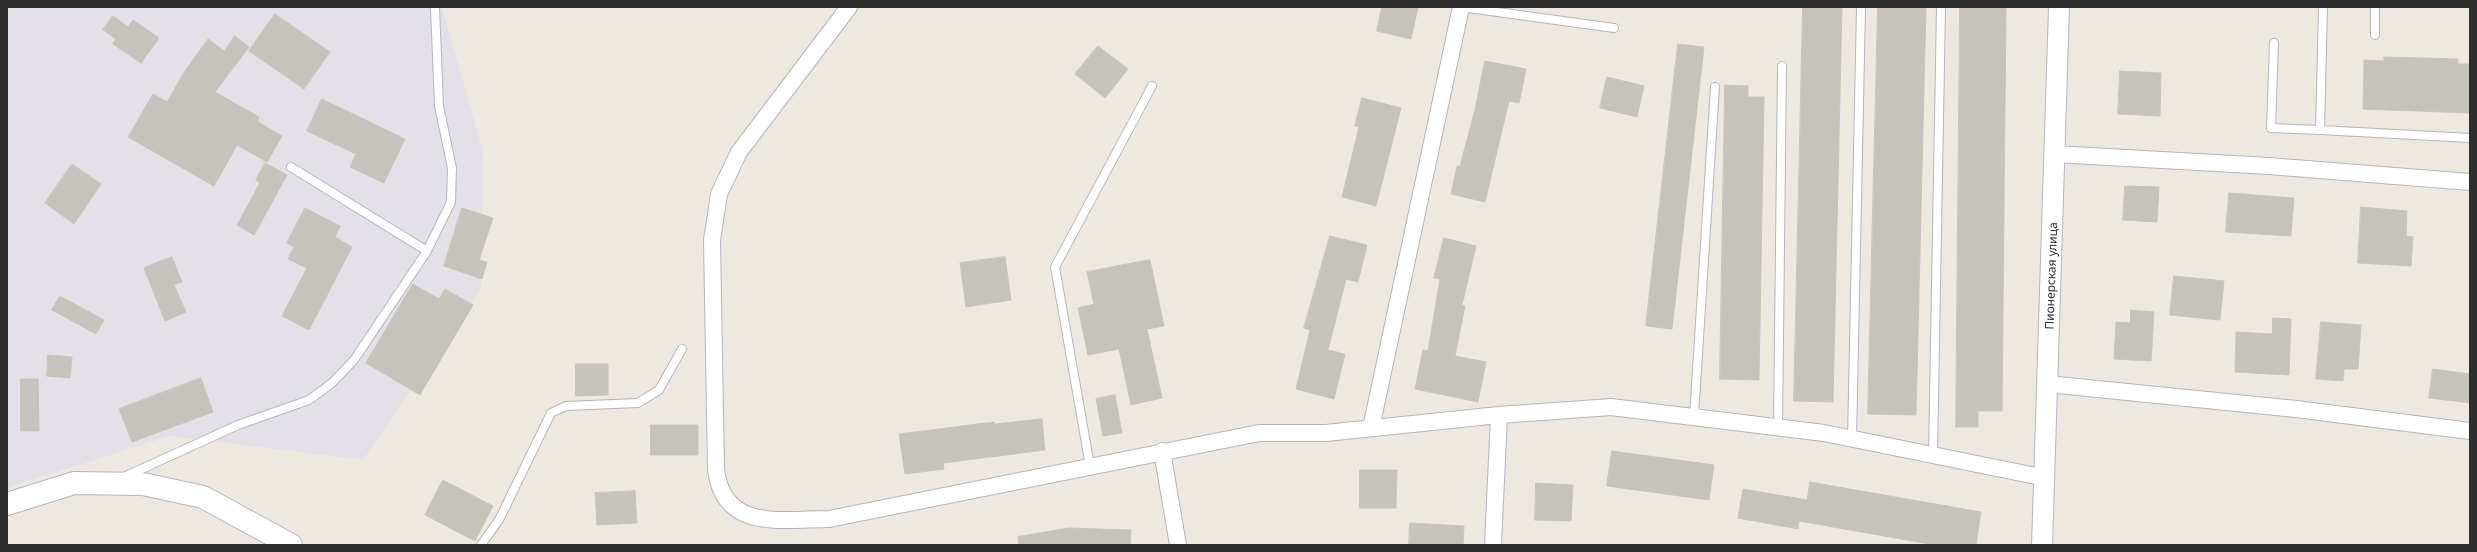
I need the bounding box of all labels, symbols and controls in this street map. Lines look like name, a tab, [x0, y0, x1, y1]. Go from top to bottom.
street label: Пионерская улица	[2043, 222, 2061, 330]

